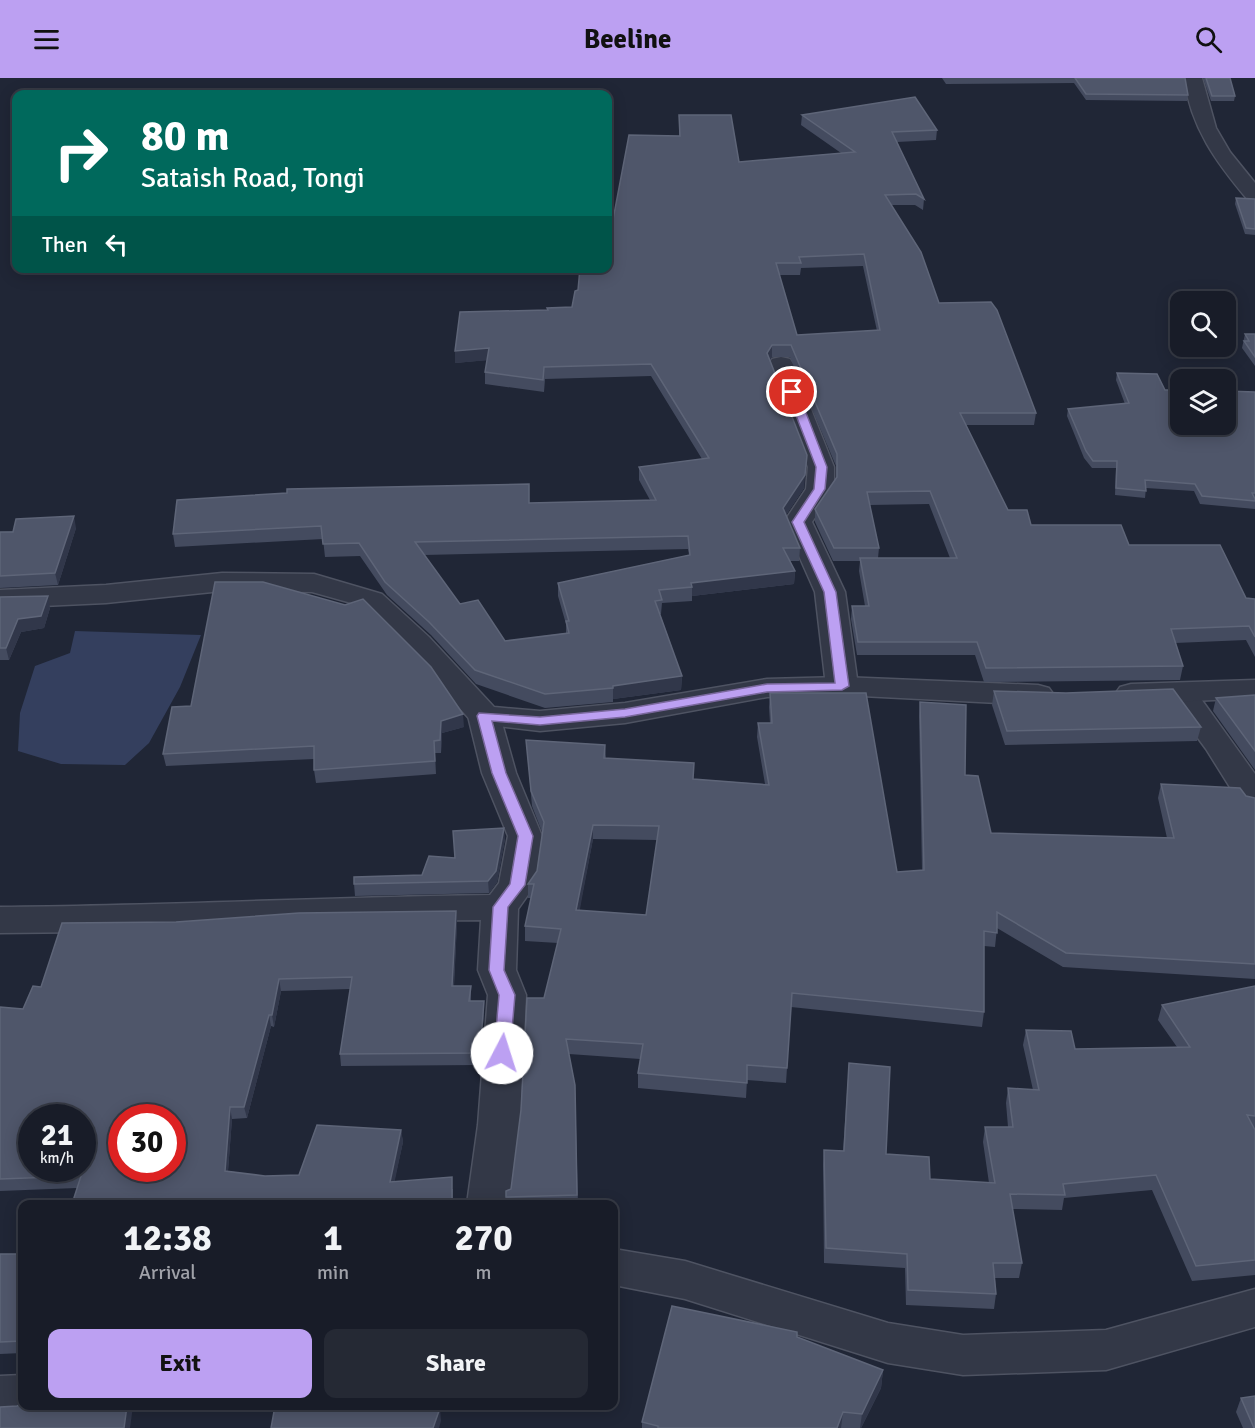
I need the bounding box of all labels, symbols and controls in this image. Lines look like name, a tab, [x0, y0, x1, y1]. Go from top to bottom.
icon: menu	[30, 23, 63, 56]
text: Beeline	[584, 23, 671, 56]
icon: search	[1192, 23, 1225, 56]
text: 80 m	[141, 111, 230, 162]
icon: right	[42, 114, 120, 192]
text: Sataish Road, Tongi	[141, 162, 365, 195]
icon: left	[100, 228, 133, 261]
text: Then	[42, 231, 88, 258]
map controls	[1170, 291, 1236, 435]
button: search	[1170, 291, 1236, 357]
pin	[766, 366, 817, 417]
button: layers	[1170, 369, 1236, 435]
icon: arrive	[775, 375, 808, 408]
position arrow	[470, 1021, 534, 1085]
speed limit sign: 30	[108, 1104, 186, 1182]
text: 21	[41, 1117, 73, 1154]
text: km/h	[40, 1149, 74, 1167]
text: 12:38	[123, 1216, 212, 1261]
text: 1	[323, 1216, 343, 1261]
text: 270	[454, 1216, 513, 1261]
text: Arrival	[139, 1260, 196, 1285]
text: min	[317, 1260, 349, 1285]
text: m	[476, 1260, 492, 1285]
button: Exit	[48, 1329, 312, 1398]
button: Share	[324, 1329, 588, 1398]

